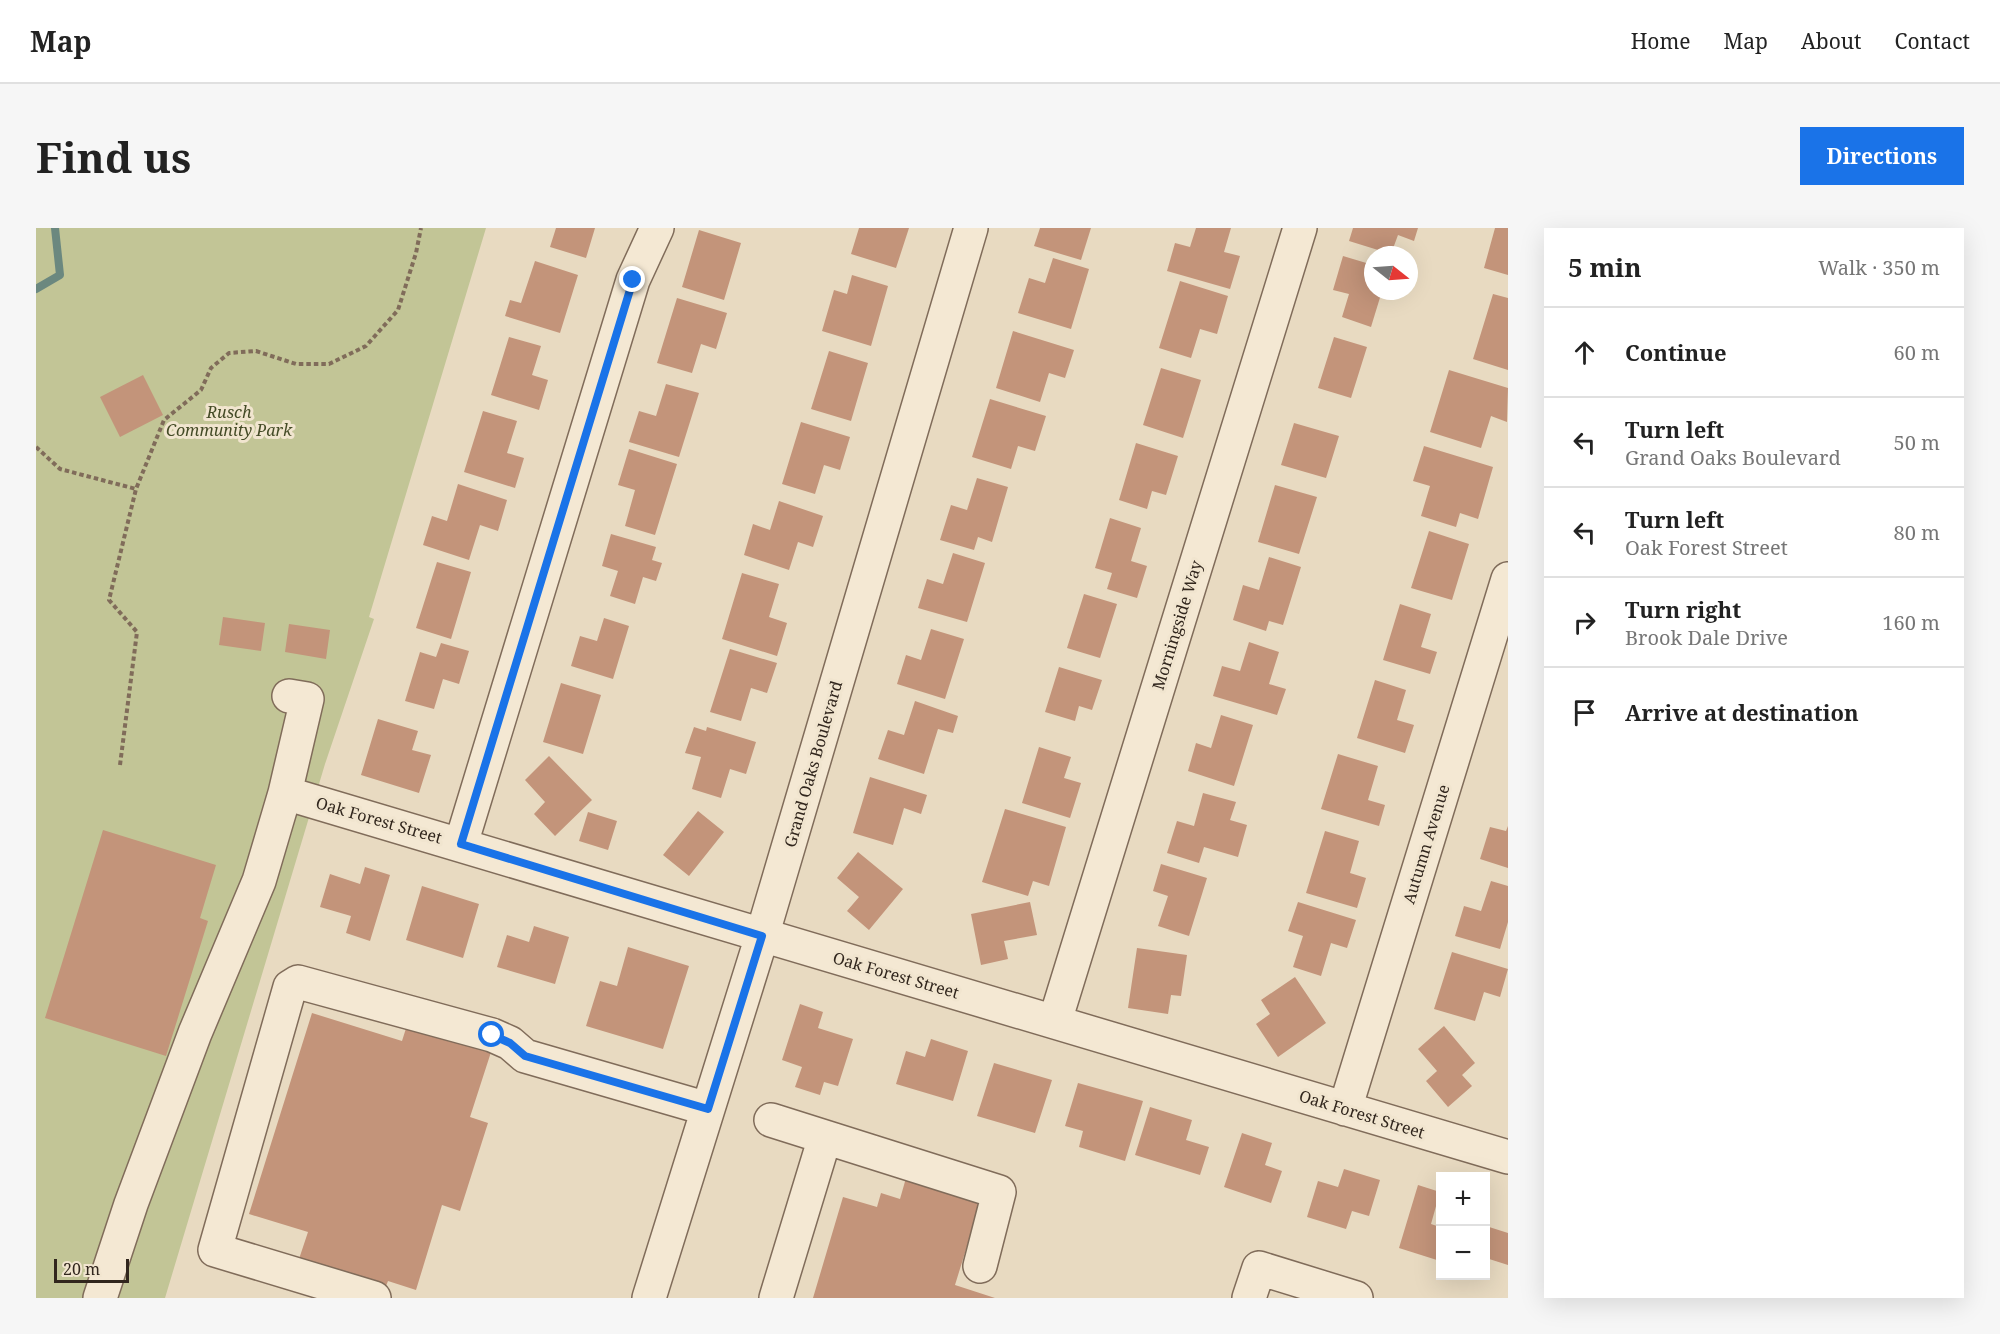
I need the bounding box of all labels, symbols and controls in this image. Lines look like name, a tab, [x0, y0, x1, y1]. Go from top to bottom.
text: Map	[30, 22, 92, 60]
text: Home	[1631, 27, 1691, 55]
text: Map	[1724, 27, 1768, 55]
text: About	[1801, 27, 1862, 55]
text: Contact	[1895, 27, 1970, 55]
button: Directions	[1800, 127, 1964, 185]
text: Find us	[36, 128, 191, 185]
north arrow	[1364, 246, 1418, 300]
text: 5 min	[1568, 249, 1642, 285]
text: Walk · 350 m	[1818, 254, 1940, 281]
route end	[619, 266, 645, 292]
icon: ahead	[1568, 336, 1601, 369]
text: Continue	[1625, 337, 1727, 367]
text: 60 m	[1894, 339, 1940, 366]
park label: Rusch Community Park	[166, 401, 293, 441]
text: Turn left	[1625, 414, 1724, 444]
icon: left	[1568, 426, 1601, 459]
text: 50 m	[1894, 429, 1940, 456]
text: Grand Oaks Boulevard	[1625, 444, 1841, 471]
text: Turn left	[1625, 504, 1724, 534]
icon: left	[1568, 516, 1601, 549]
text: 80 m	[1894, 519, 1940, 546]
text: Oak Forest Street	[1625, 534, 1788, 561]
street label: Morningside Way	[1147, 557, 1207, 692]
text: Turn right	[1625, 594, 1741, 624]
icon: right	[1568, 606, 1601, 639]
text: 160 m	[1882, 609, 1940, 636]
text: Brook Dale Drive	[1625, 624, 1788, 651]
street label: Grand Oaks Boulevard	[779, 678, 847, 850]
icon: arrive	[1568, 696, 1601, 729]
text: Arrive at destination	[1625, 697, 1859, 727]
street label: Autumn Avenue	[1397, 782, 1455, 906]
street label: Oak Forest Street	[313, 791, 445, 849]
street label: Oak Forest Street	[830, 946, 962, 1004]
route start	[478, 1021, 504, 1047]
street label: Oak Forest Street	[1297, 1084, 1428, 1144]
map controls	[1436, 1172, 1490, 1280]
button: +	[1436, 1172, 1490, 1226]
button: −	[1436, 1226, 1490, 1280]
scale bar	[54, 1256, 129, 1284]
text: 20 m	[63, 1258, 100, 1280]

